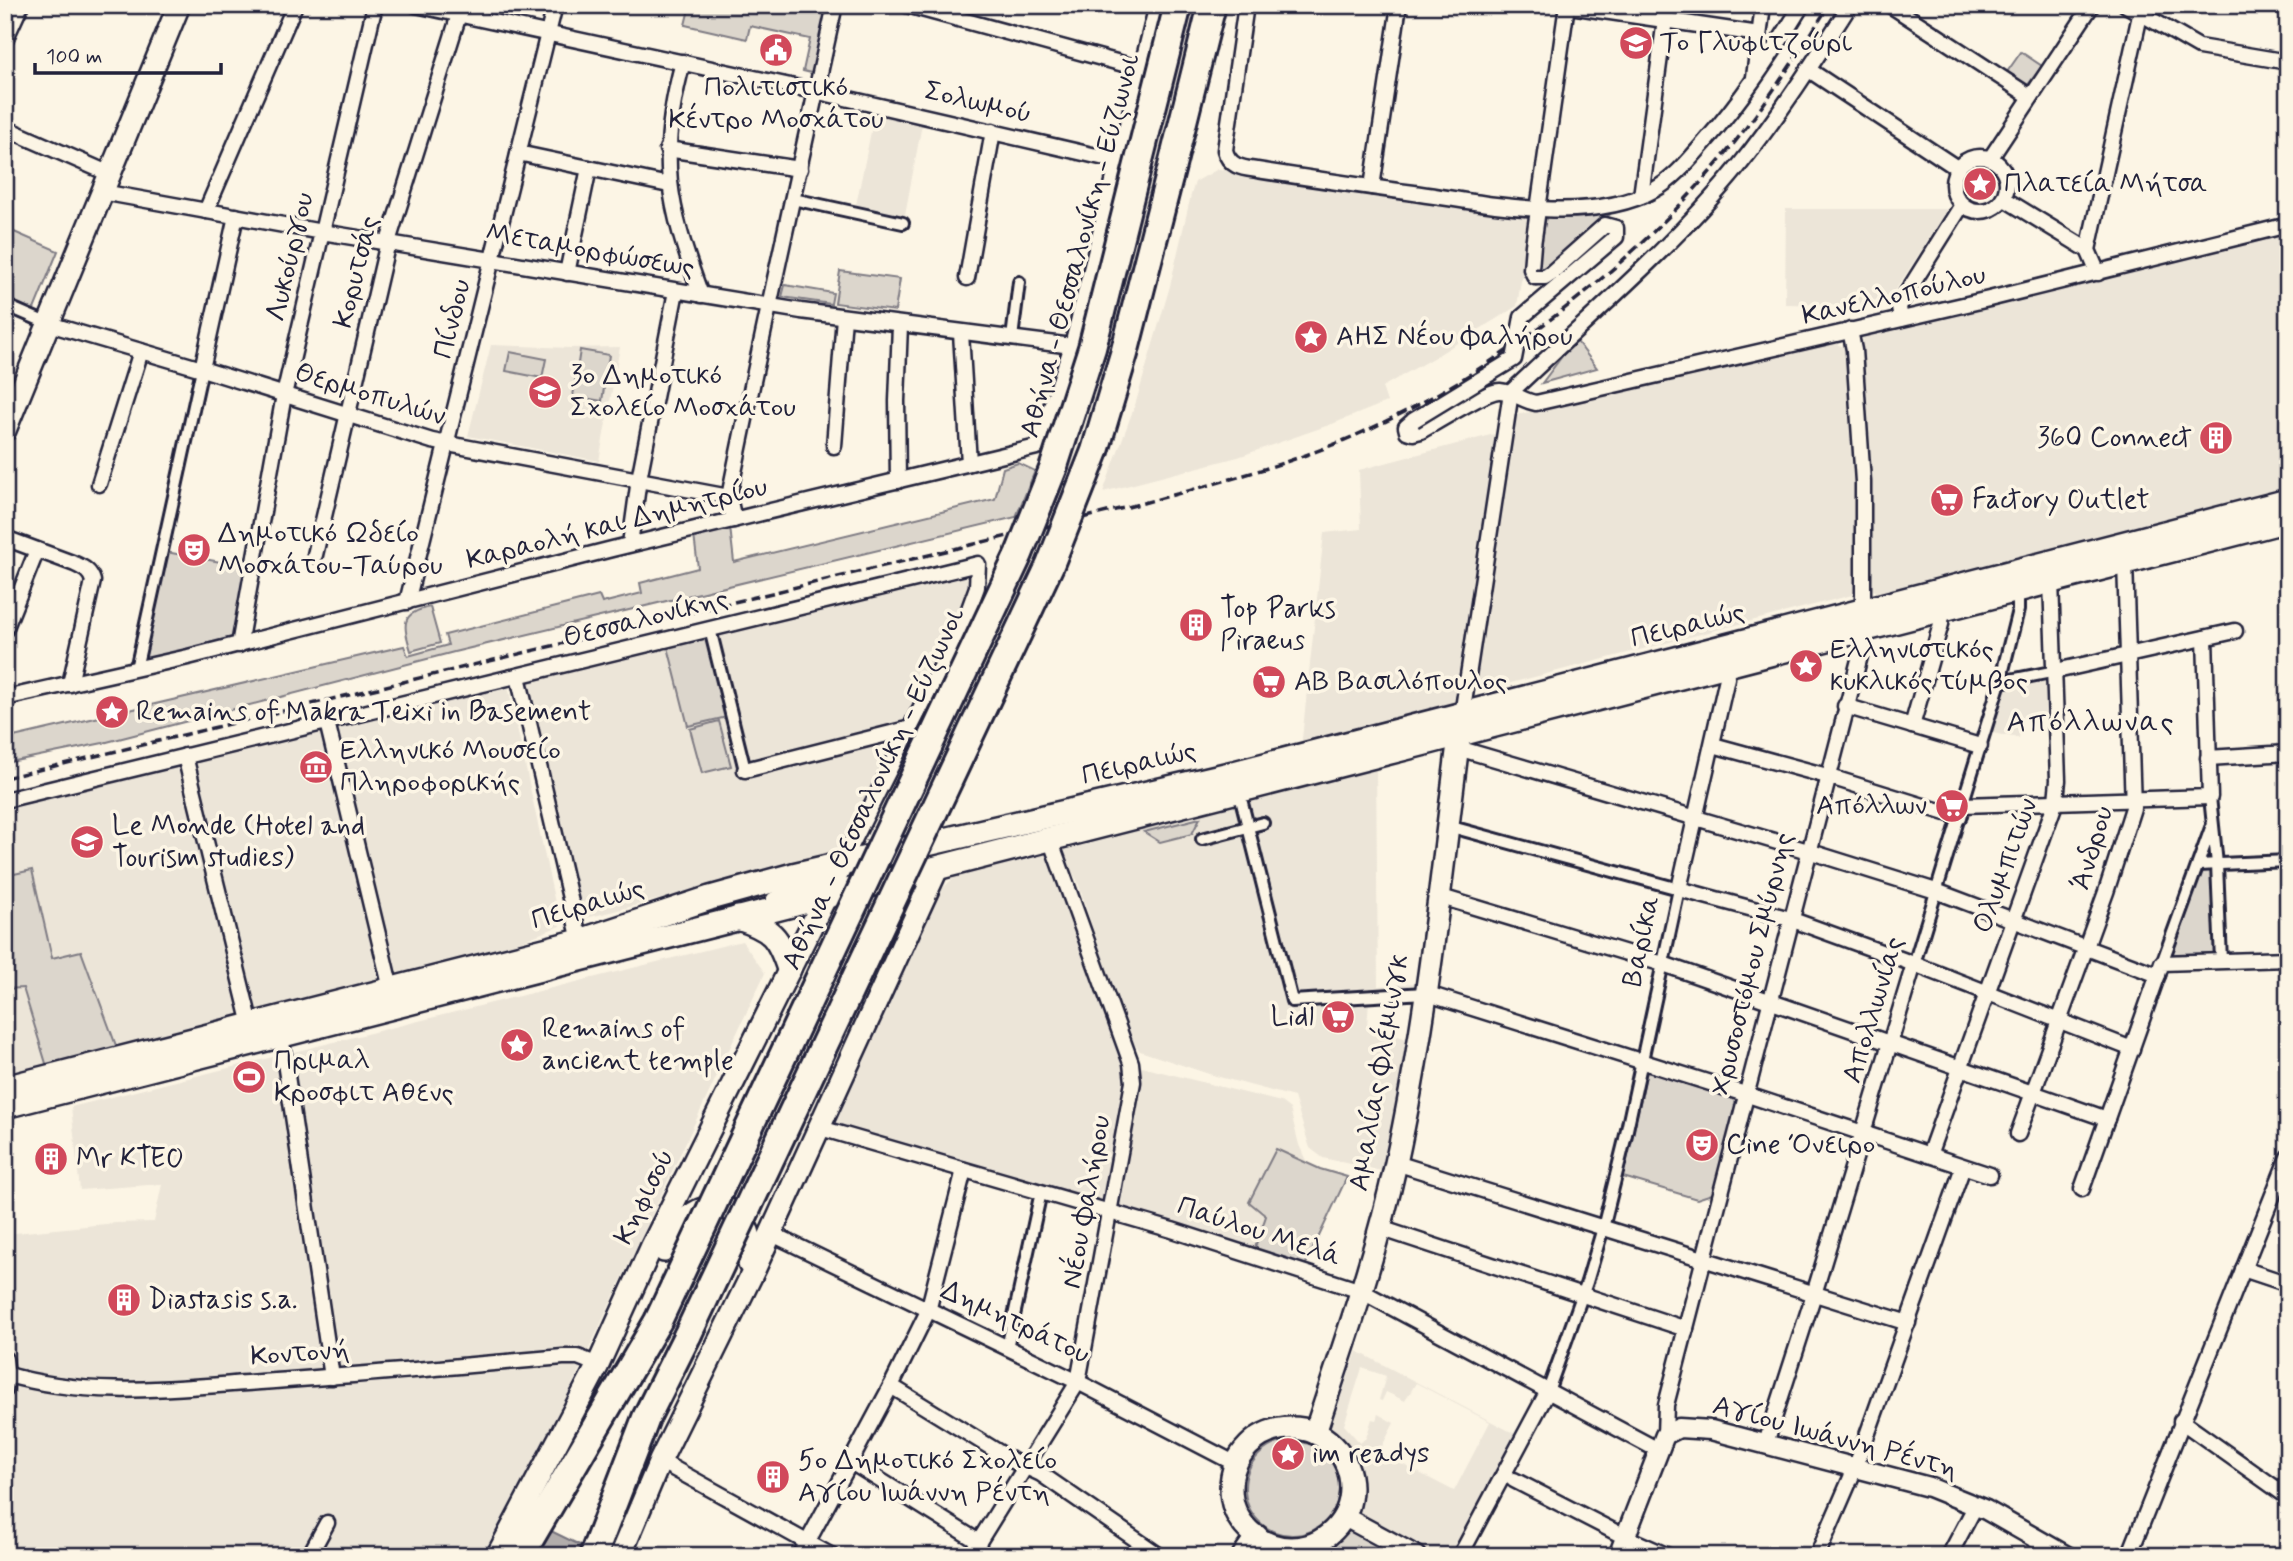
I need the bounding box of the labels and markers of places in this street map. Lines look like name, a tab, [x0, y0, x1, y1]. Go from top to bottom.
school or university icon: Το Γλυφιτζούρι	[1617, 24, 1655, 62]
place label: Το Γλυφιτζούρι	[1660, 25, 1853, 62]
public building icon: Πολιτιστικό Κέντρο Μοσχάτου	[757, 31, 795, 69]
place label: Πολιτιστικό Κέντρο Μοσχάτου	[668, 70, 884, 139]
place icon: Πλατεία Μήτσα	[1961, 165, 1999, 203]
place label: Πλατεία Μήτσα	[2004, 166, 2208, 203]
place icon: ΑΗΣ Νέου Φαλήρου	[1292, 318, 1330, 356]
place label: ΑΗΣ Νέου Φαλήρου	[1336, 319, 1573, 356]
place label: 3ο Δημοτικό Σχολείο Μοσχάτου	[570, 358, 796, 427]
school or university icon: 3ο Δημοτικό Σχολείο Μοσχάτου	[526, 373, 564, 411]
building icon: 360 Connect	[2197, 419, 2235, 457]
place label: 360 Connect	[2037, 420, 2192, 457]
supermarket icon: Factory Outlet	[1928, 481, 1966, 519]
place label: Factory Outlet	[1972, 482, 2149, 519]
place label: Δημοτικό Ωδείο Μοσχάτου-Ταύρου	[218, 516, 443, 585]
theatre icon: Δημοτικό Ωδείο Μοσχάτου-Ταύρου	[175, 531, 213, 569]
place label: Top Parks Piraeus	[1220, 591, 1336, 660]
building icon: Top Parks Piraeus	[1177, 606, 1215, 644]
place label: Ελληνιστικός κυκλικός τύμβος	[1830, 632, 2028, 701]
place icon: Ελληνιστικός κυκλικός τύμβος	[1787, 647, 1825, 685]
supermarket icon: ΑΒ Βασιλόπουλος	[1250, 663, 1288, 701]
place label: ΑΒ Βασιλόπουλος	[1294, 664, 1507, 701]
place icon: Remains of Makra Teixi in Basement	[93, 693, 131, 731]
place label: Remains of Makra Teixi in Basement	[136, 694, 591, 731]
place label: Ελληνικό Μουσείο Πληροφορικής	[340, 733, 561, 802]
museum icon: Ελληνικό Μουσείο Πληροφορικής	[297, 748, 335, 786]
supermarket icon: Απόλλων	[1933, 787, 1971, 825]
place label: Απόλλων	[1816, 788, 1927, 825]
place label: Le Monde (Hotel and Tourism studies)	[112, 808, 365, 877]
school or university icon: Le Monde (Hotel and Tourism studies)	[68, 823, 106, 861]
supermarket icon: Lidl	[1319, 998, 1357, 1036]
place label: Lidl	[1271, 999, 1314, 1036]
place label: Remains of ancient temple	[542, 1011, 734, 1080]
place icon: Remains of ancient temple	[498, 1026, 536, 1064]
place label: Πριμαλ Κροσφιτ Αθενς	[274, 1043, 454, 1112]
sports icon: Πριμαλ Κροσφιτ Αθενς	[230, 1058, 268, 1096]
theatre icon: Cine Όνειρο	[1683, 1126, 1721, 1164]
place label: Cine Όνειρο	[1726, 1127, 1875, 1164]
building icon: Mr KTEO	[32, 1140, 70, 1178]
place label: Mr KTEO	[76, 1141, 184, 1178]
building icon: Diastasis s.a.	[105, 1281, 143, 1319]
place label: Diastasis s.a.	[148, 1282, 298, 1319]
place icon: im readys	[1269, 1435, 1307, 1473]
place label: im readys	[1312, 1436, 1430, 1473]
place label: 5ο Δημοτικό Σχολείο Αγίου Ιωάννη Ρέντη	[798, 1443, 1057, 1512]
building icon: 5ο Δημοτικό Σχολείο Αγίου Ιωάννη Ρέντη	[754, 1458, 792, 1496]

